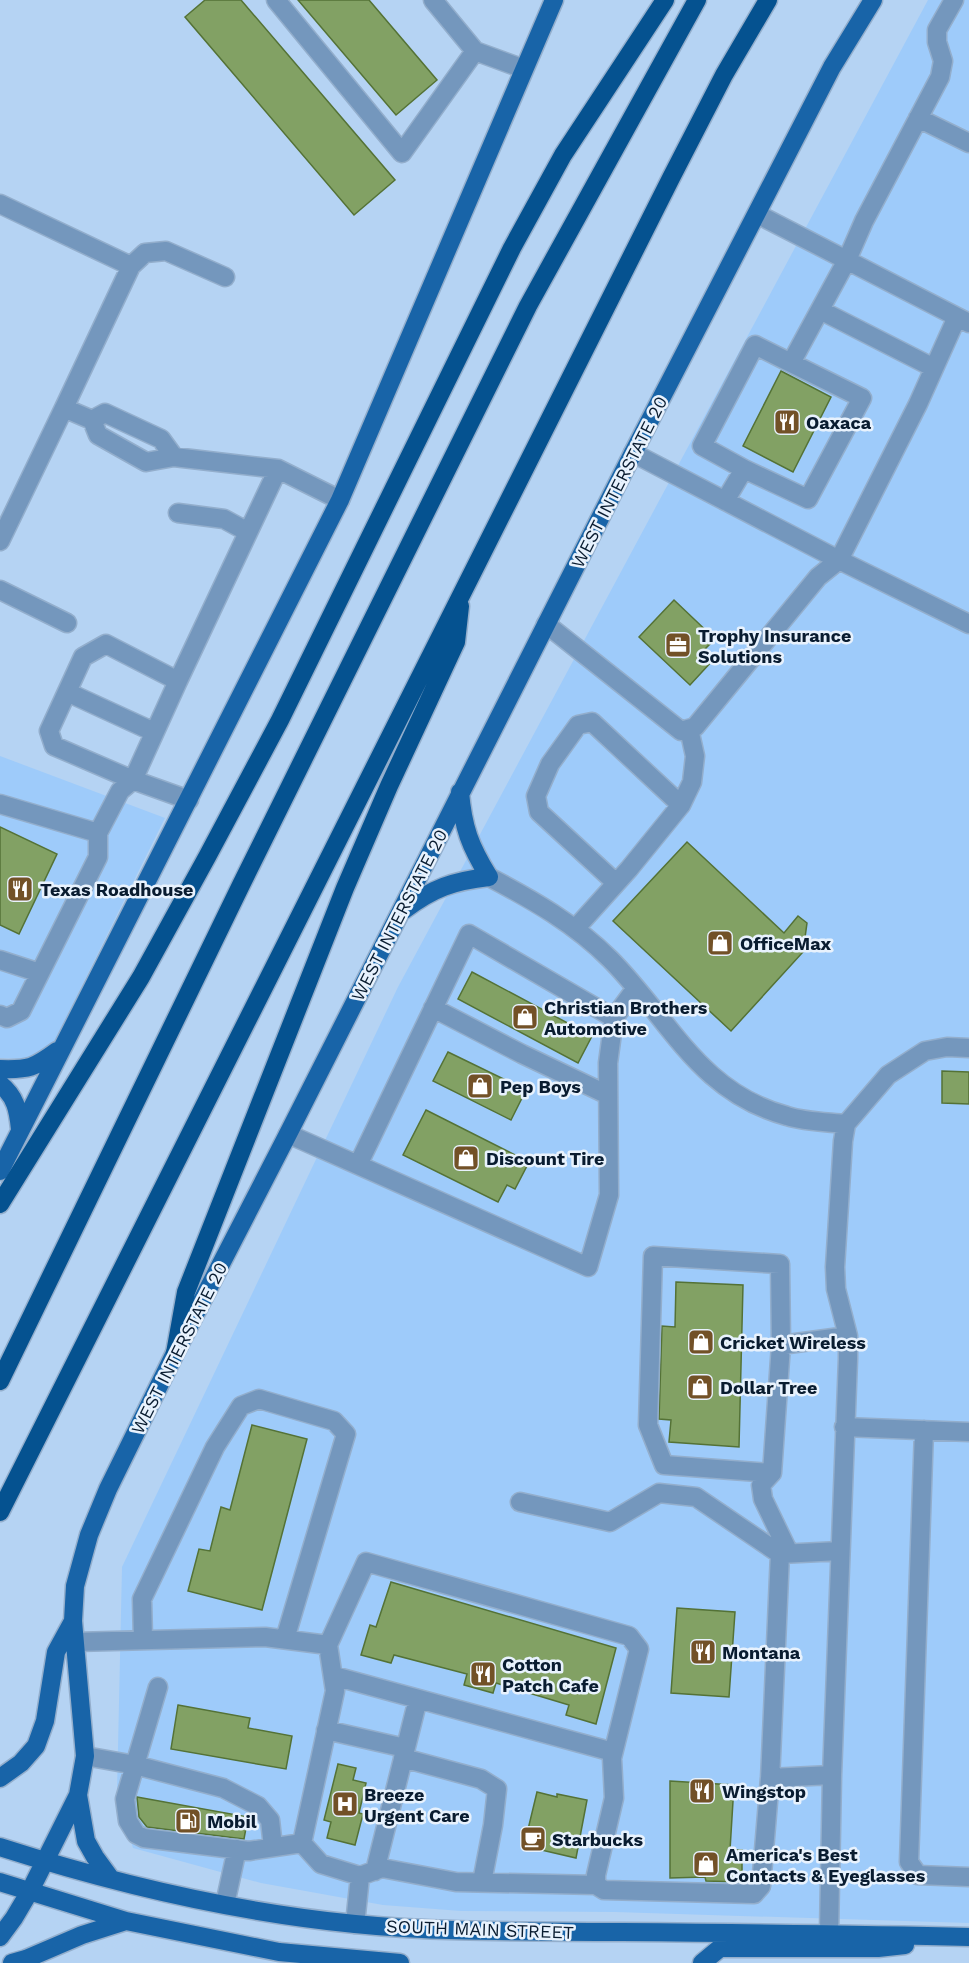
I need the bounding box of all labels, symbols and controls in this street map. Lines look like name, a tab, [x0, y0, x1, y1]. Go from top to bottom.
street label: WEST INTERSTATE 20	[567, 393, 671, 571]
restaurant icon: Oaxaca	[772, 407, 802, 437]
place label: Oaxaca	[806, 412, 872, 433]
place label: Trophy Insurance Solutions	[698, 625, 851, 667]
office icon: Trophy Insurance Solutions	[663, 630, 693, 660]
street label: WEST INTERSTATE 20	[347, 826, 451, 1004]
restaurant icon: Texas Roadhouse	[5, 874, 35, 904]
place label: Texas Roadhouse	[40, 879, 193, 900]
shop icon: OfficeMax	[705, 928, 735, 958]
place label: OfficeMax	[740, 933, 832, 954]
place label: Christian Brothers Automotive	[544, 997, 708, 1039]
shop icon: Christian Brothers Automotive	[510, 1002, 540, 1032]
shop icon: Pep Boys	[465, 1071, 495, 1101]
place label: Pep Boys	[500, 1076, 581, 1097]
shop icon: Discount Tire	[451, 1143, 481, 1173]
place label: Discount Tire	[486, 1148, 604, 1169]
street label: WEST INTERSTATE 20	[127, 1259, 231, 1437]
shop icon: Cricket Wireless	[686, 1327, 716, 1357]
place label: Cricket Wireless	[720, 1332, 866, 1353]
shop icon: Dollar Tree	[685, 1372, 715, 1402]
place label: Dollar Tree	[720, 1377, 817, 1398]
restaurant icon: Montana	[688, 1637, 718, 1667]
place label: Montana	[722, 1642, 801, 1663]
place label: Cotton Patch Cafe	[502, 1654, 599, 1696]
restaurant icon: Cotton Patch Cafe	[468, 1659, 498, 1689]
restaurant icon: Wingstop	[687, 1776, 717, 1806]
place label: Wingstop	[722, 1781, 806, 1802]
place label: Breeze Urgent Care	[364, 1784, 470, 1826]
hospital icon: Breeze Urgent Care	[330, 1789, 360, 1819]
fuel station icon: Mobil	[173, 1806, 203, 1836]
place label: Mobil	[207, 1811, 257, 1832]
cafe icon: Starbucks	[518, 1824, 548, 1854]
place label: Starbucks	[552, 1829, 644, 1850]
place label: America's Best Contacts & Eyeglasses	[726, 1844, 926, 1886]
shop icon: America's Best Contacts & Eyeglasses	[691, 1849, 721, 1879]
street label: SOUTH MAIN STREET	[386, 1915, 574, 1943]

